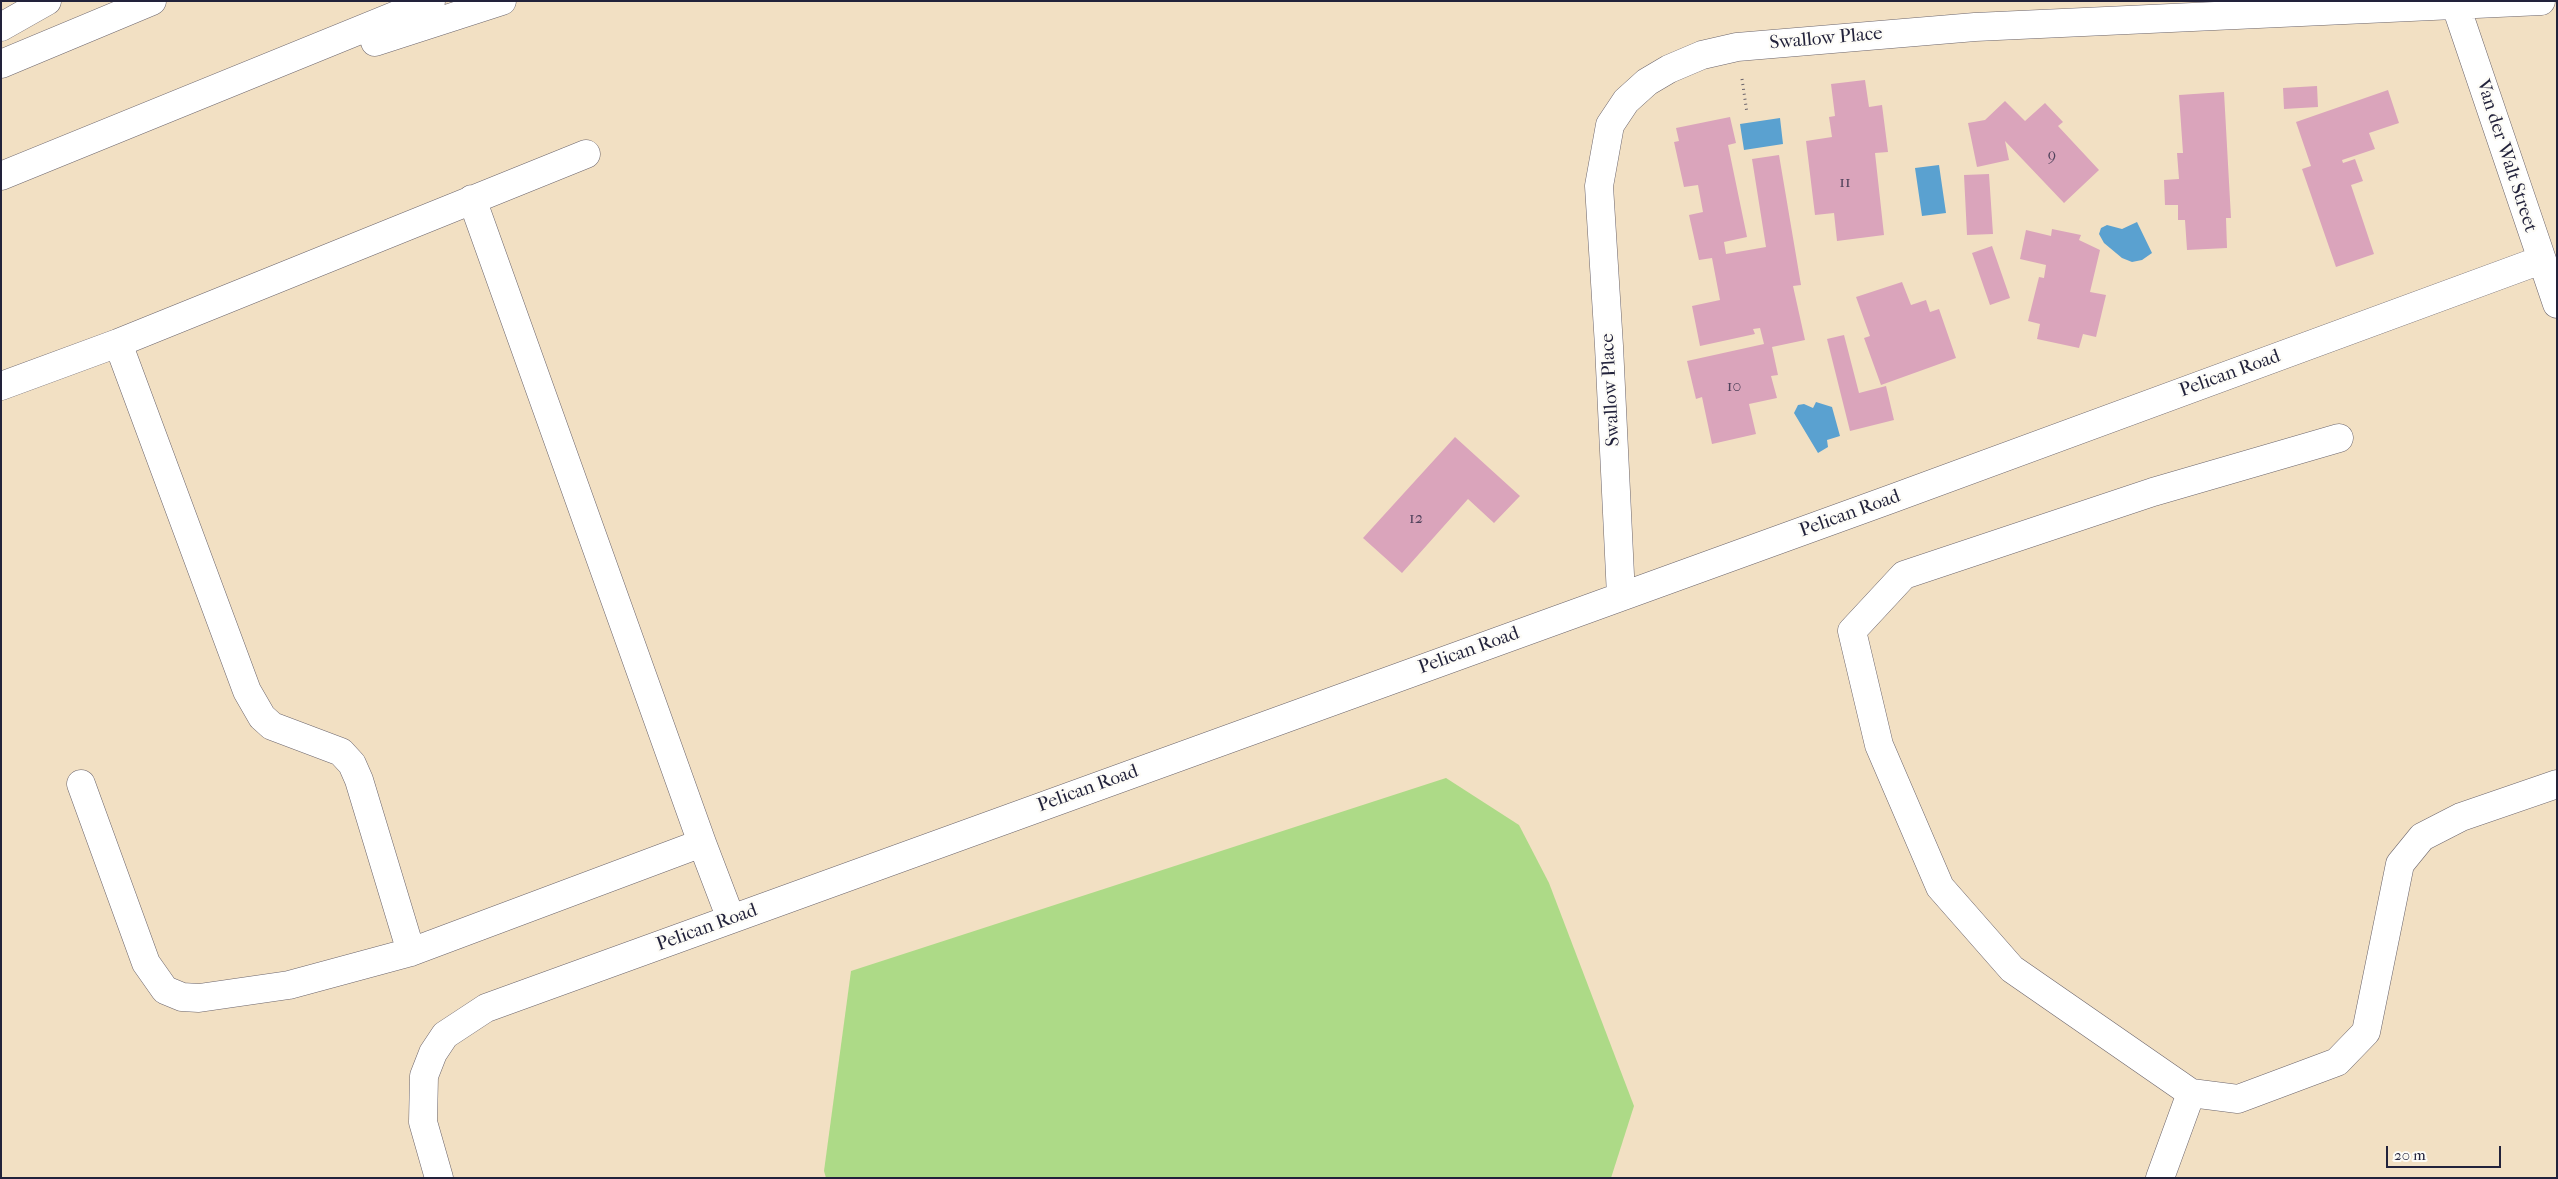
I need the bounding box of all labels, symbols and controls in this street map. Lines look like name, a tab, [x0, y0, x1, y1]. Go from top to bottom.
street label: Swallow Place	[1769, 23, 1883, 55]
street label: Van der Walt Street	[2471, 77, 2541, 235]
house number: 9	[2048, 146, 2056, 166]
house number: 11	[1839, 173, 1851, 193]
street label: Swallow Place	[1597, 333, 1625, 447]
street label: Pelican Road	[2176, 345, 2284, 403]
house number: 10	[1727, 377, 1741, 397]
street label: Pelican Road	[1796, 485, 1904, 543]
house number: 12	[1409, 509, 1423, 529]
street label: Pelican Road	[1415, 622, 1523, 680]
street label: Pelican Road	[1034, 760, 1142, 818]
street label: Pelican Road	[653, 899, 761, 957]
scale bar	[2388, 1136, 2503, 1168]
text: 20 m	[2394, 1146, 2426, 1164]

